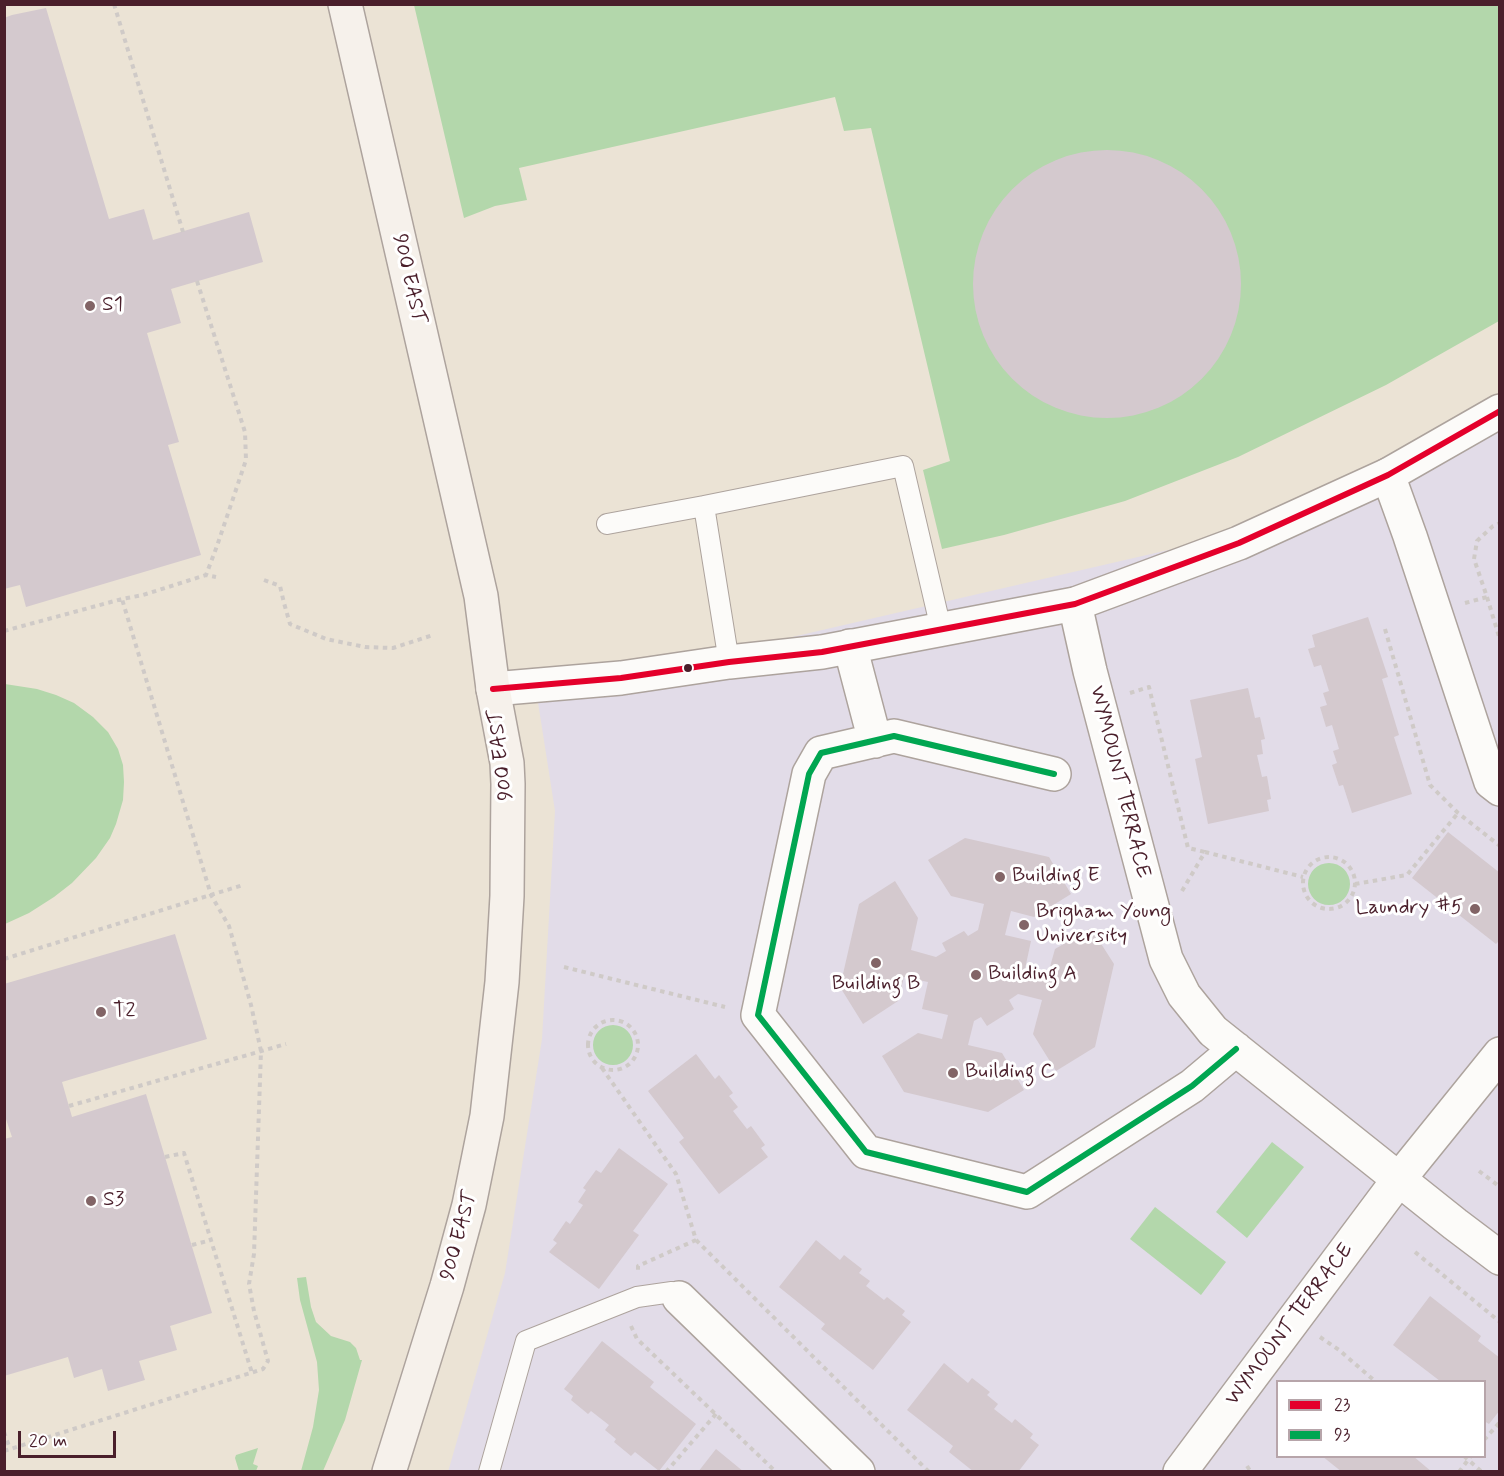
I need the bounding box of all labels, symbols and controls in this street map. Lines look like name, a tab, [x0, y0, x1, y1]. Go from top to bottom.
street label: 900 EAST	[385, 232, 431, 326]
place label: S1	[102, 293, 123, 319]
marker: S1	[83, 299, 97, 313]
unlabelled marker	[682, 662, 694, 674]
street label: WYMOUNT TERRACE	[1083, 683, 1155, 881]
street label: 900 EAST	[484, 708, 520, 802]
place label: Building E	[1012, 864, 1100, 890]
marker: Building E	[993, 870, 1007, 884]
place label: Laundry #5	[1355, 896, 1463, 922]
place label: Brigham Young University	[1036, 900, 1171, 950]
marker: Laundry #5	[1468, 902, 1482, 916]
marker: Brigham Young University	[1017, 918, 1031, 932]
marker: Building B	[869, 956, 883, 970]
place label: Building A	[988, 962, 1077, 988]
marker: Building A	[969, 968, 983, 982]
place label: Building B	[832, 972, 920, 998]
place label: T2	[113, 999, 135, 1025]
marker: T2	[94, 1005, 108, 1019]
place label: Building C	[965, 1060, 1055, 1086]
marker: Building C	[946, 1066, 960, 1080]
place label: S3	[103, 1188, 124, 1214]
street label: 900 EAST	[436, 1189, 484, 1283]
marker: S3	[84, 1194, 98, 1208]
street label: WYMOUNT TERRACE	[1221, 1239, 1359, 1411]
legend	[1276, 1380, 1486, 1458]
text: 23	[1334, 1393, 1350, 1417]
scale bar	[21, 1419, 118, 1457]
text: 93	[1334, 1423, 1350, 1447]
text: 20 m	[29, 1429, 67, 1453]

